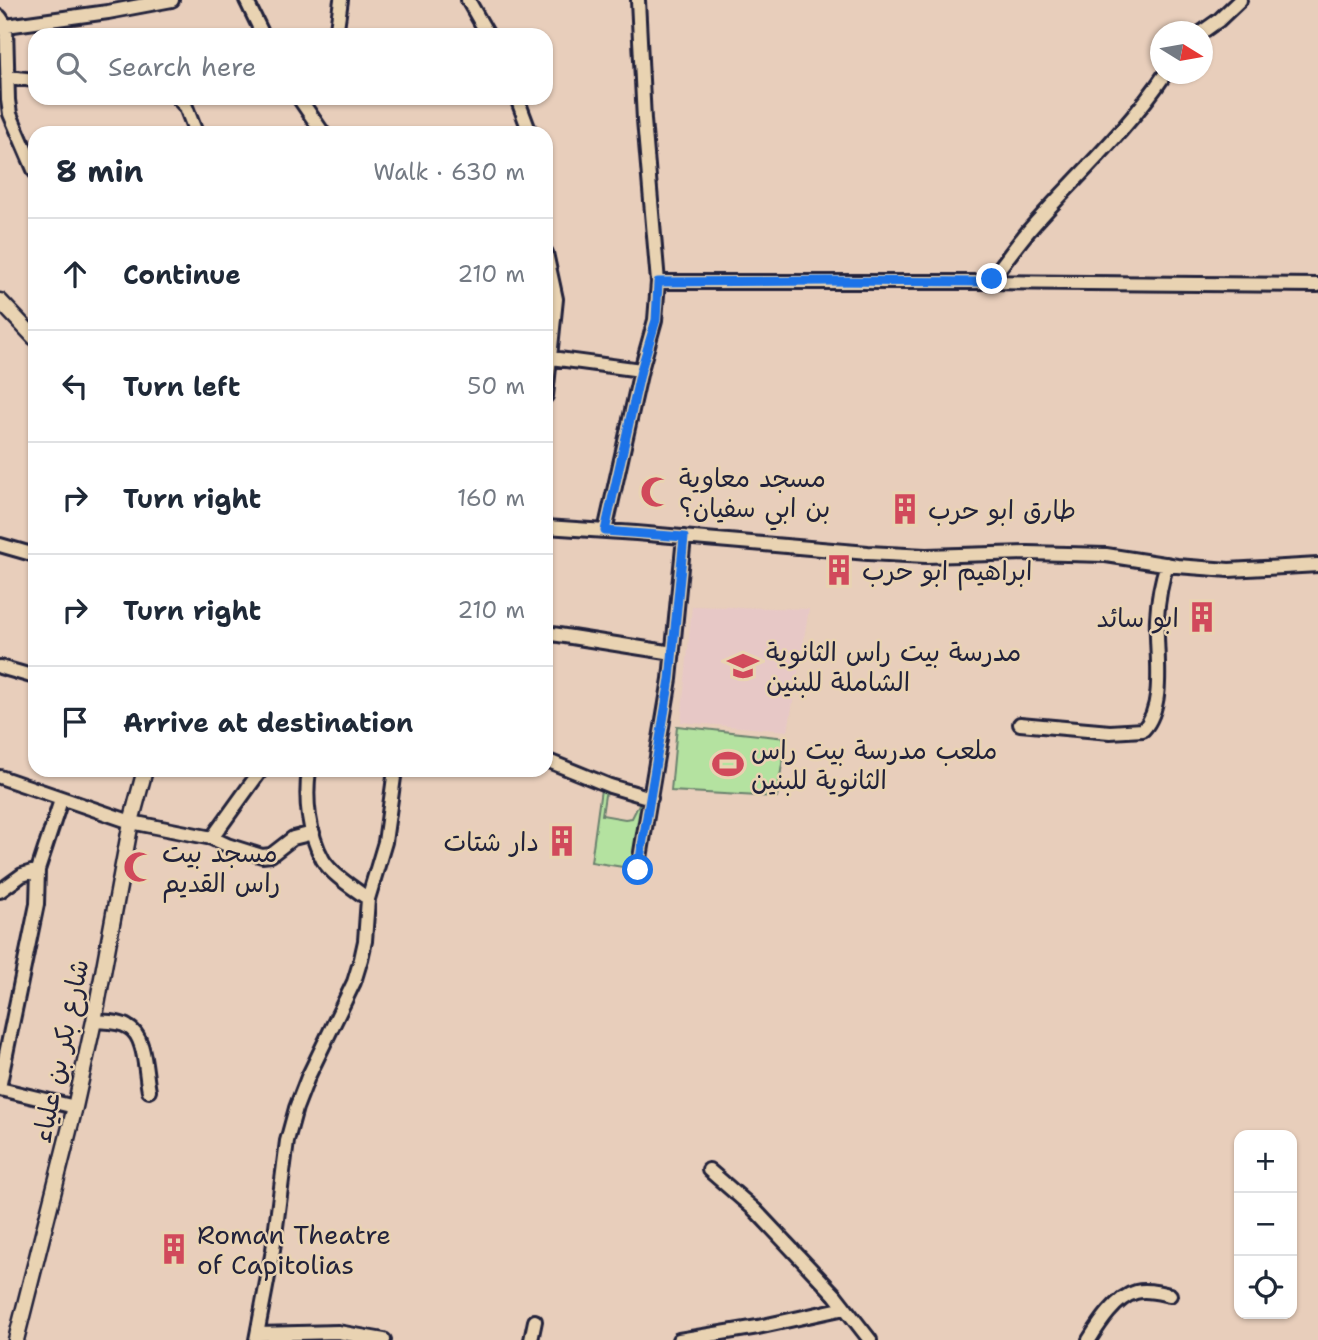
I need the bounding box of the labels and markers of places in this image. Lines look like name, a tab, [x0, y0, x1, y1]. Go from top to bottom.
place label: مسجد معاوية بن ابي سفيان؟	[679, 460, 830, 531]
mosque icon: مسجد معاوية بن ابي سفيان؟	[639, 475, 673, 509]
building icon: طارق ابو حرب	[888, 492, 922, 526]
place label: طارق ابو حرب	[928, 492, 1076, 527]
building icon: ابراهيم ابو حرب	[822, 553, 856, 587]
place label: ابراهيم ابو حرب	[862, 553, 1032, 591]
place label: ابو سائد	[1096, 600, 1179, 635]
building icon: ابو سائد	[1185, 600, 1219, 634]
place label: مدرسة بيت راس الثانوية الشاملة للبنين	[766, 634, 1021, 699]
school or university icon: مدرسة بيت راس الثانوية الشاملة للبنين	[726, 649, 760, 683]
place label: ملعب مدرسة بيت راس الثانوية للبنين	[751, 732, 997, 797]
sports icon: ملعب مدرسة بيت راس الثانوية للبنين	[711, 747, 745, 781]
place label: دار شتات	[443, 824, 539, 859]
building icon: دار شتات	[545, 824, 579, 858]
place label: مسجد بيت راس القديم	[162, 835, 280, 903]
mosque icon: مسجد بيت راس القديم	[122, 850, 156, 884]
place label: Roman Theatre of Capitolias	[197, 1217, 391, 1282]
building icon: Roman Theatre of Capitolias	[157, 1232, 191, 1266]

